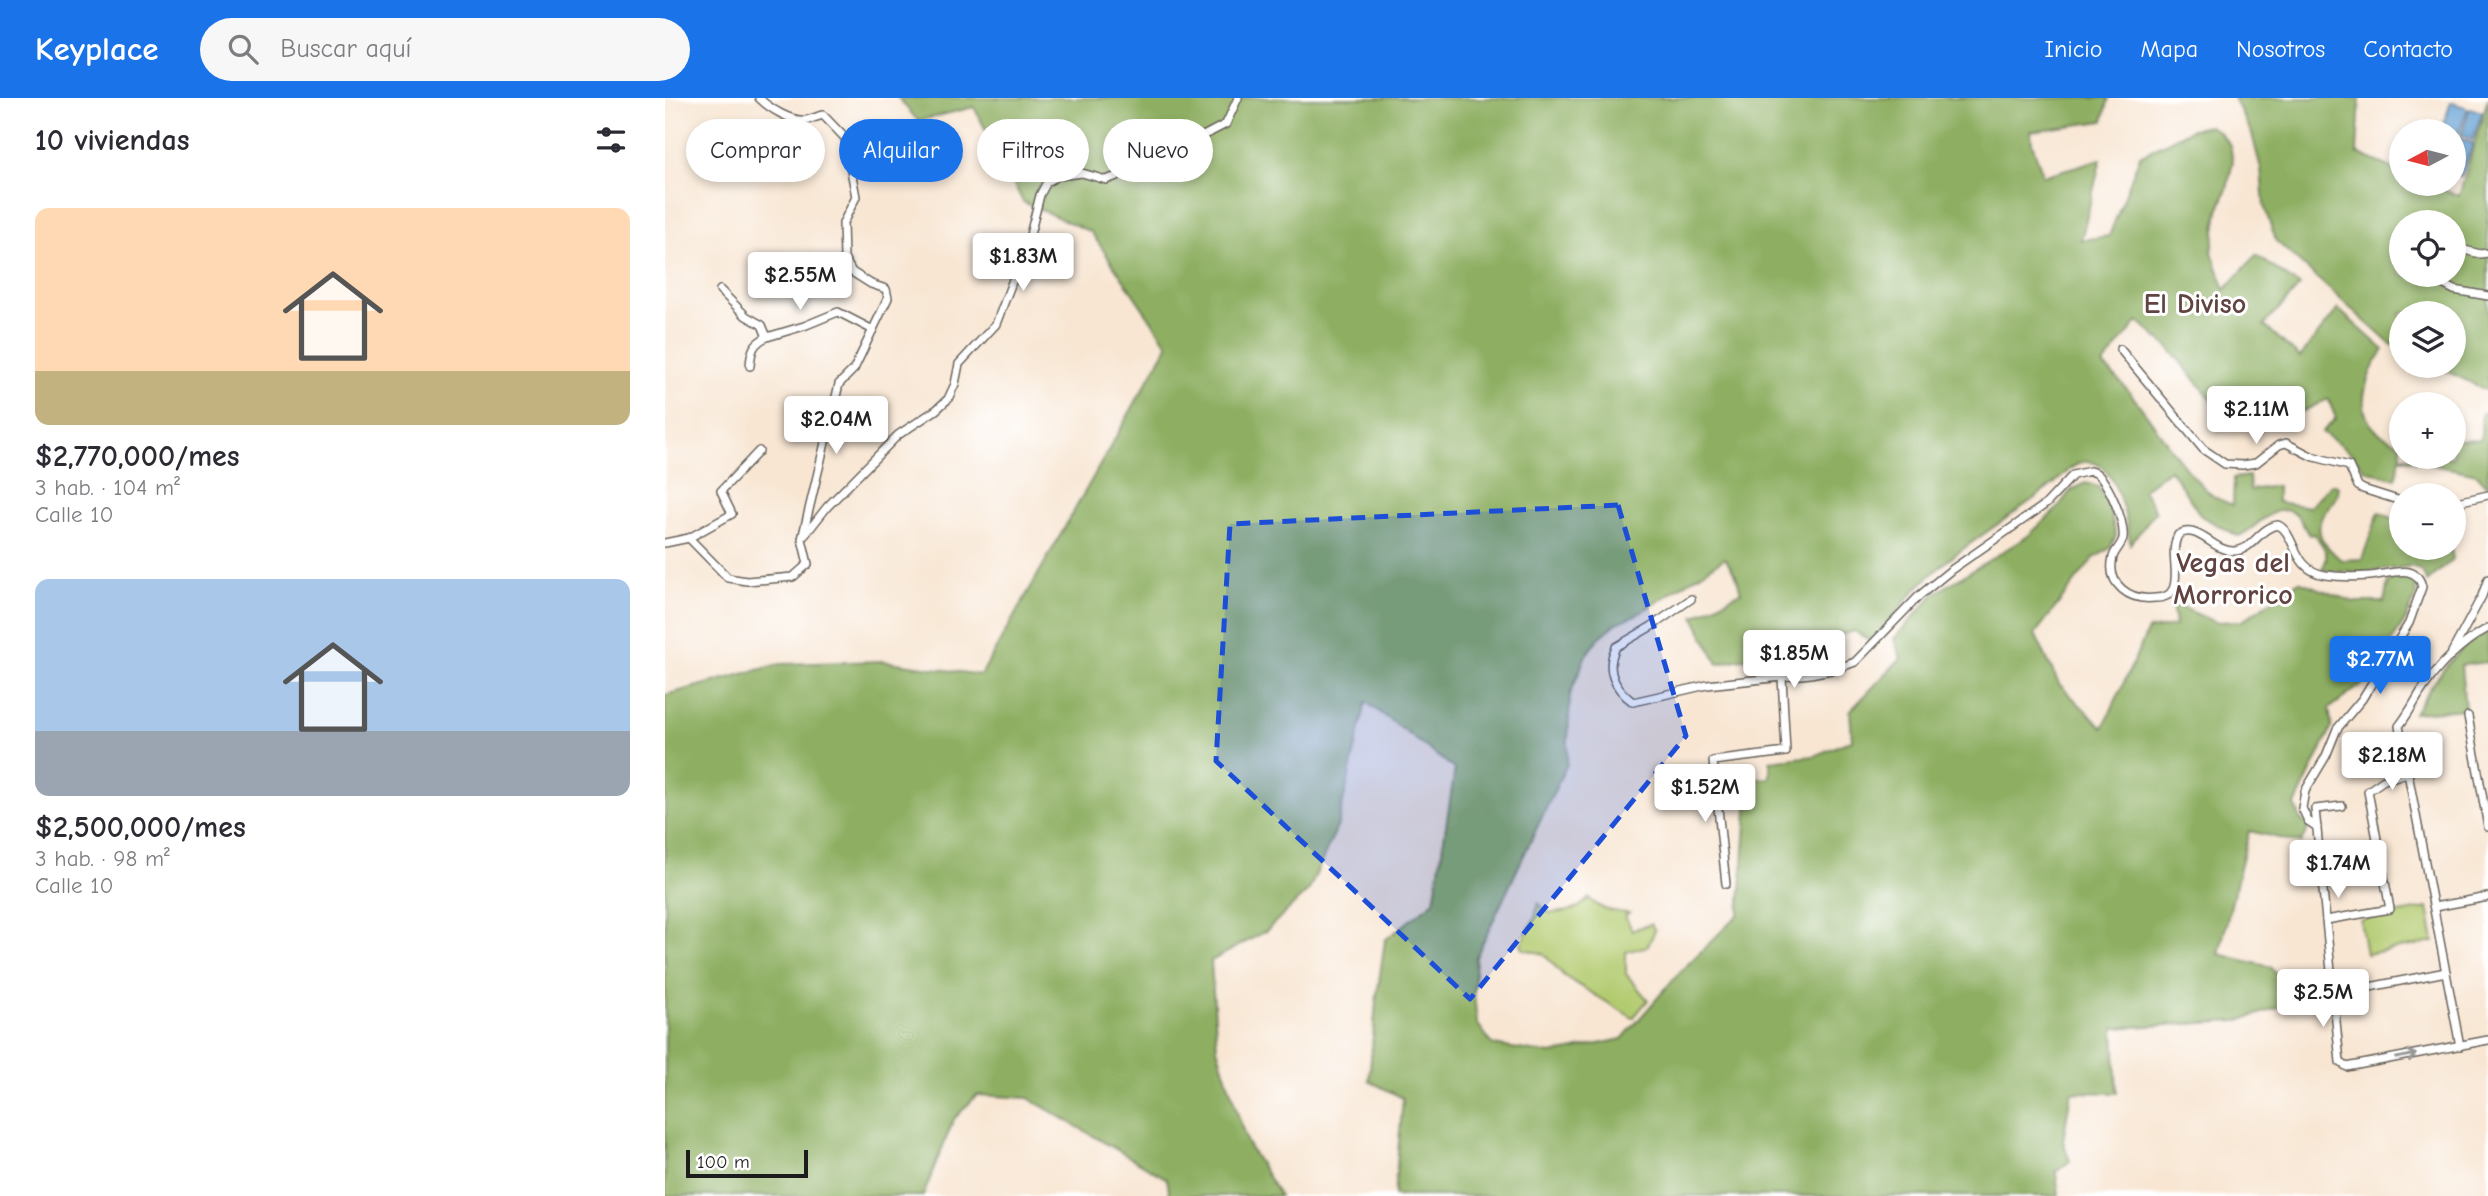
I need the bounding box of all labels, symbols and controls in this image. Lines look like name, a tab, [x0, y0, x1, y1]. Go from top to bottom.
search box	[200, 18, 690, 81]
text: Keyplace	[35, 30, 158, 68]
icon: search	[224, 30, 262, 68]
text: Buscar aquí	[280, 34, 412, 64]
text: Inicio	[2045, 35, 2102, 63]
text: Mapa	[2140, 35, 2198, 63]
text: Nosotros	[2236, 35, 2325, 63]
text: Contacto	[2363, 35, 2453, 63]
chip: Comprar	[686, 119, 825, 182]
chip: Alquilar	[839, 119, 963, 182]
chip: Filtros	[977, 119, 1089, 182]
chip: Nuevo	[1103, 119, 1213, 182]
north arrow	[2389, 119, 2466, 196]
map controls	[2389, 119, 2466, 560]
icon: filters	[592, 121, 630, 159]
text: 10 viviendas	[35, 123, 189, 158]
button: locate	[2389, 210, 2466, 287]
pin: $1.83M	[966, 234, 1080, 293]
text: $1.83M	[989, 242, 1057, 269]
pin: $2.55M	[743, 252, 857, 312]
icon: home	[270, 253, 396, 379]
text: $2.55M	[764, 261, 836, 288]
district label: El Diviso	[2144, 288, 2246, 320]
button: layers	[2389, 301, 2466, 378]
pin: $2.11M	[2199, 386, 2313, 446]
button: +	[2389, 392, 2466, 469]
text: $2.11M	[2223, 395, 2289, 422]
pin: $2.04M	[779, 396, 893, 456]
text: $2.04M	[800, 405, 872, 432]
text: $2,770,000/mes	[35, 439, 240, 474]
text: 3 hab. · 104 m²	[35, 474, 180, 501]
button: −	[2389, 483, 2466, 560]
text: Calle 10	[35, 501, 113, 528]
district label: Vegas del Morrorico	[2173, 547, 2293, 611]
icon: home	[270, 624, 396, 750]
pin: $1.85M	[1737, 630, 1851, 690]
pin: $2.77M	[2323, 636, 2437, 696]
text: $1.85M	[1759, 639, 1829, 666]
text: $2.77M	[2346, 645, 2414, 672]
pin: $2.18M	[2335, 732, 2449, 792]
text: $2.18M	[2358, 741, 2426, 768]
pin: $1.52M	[1648, 764, 1762, 824]
text: $1.52M	[1670, 773, 1740, 800]
text: $2,500,000/mes	[35, 810, 246, 845]
pin: $1.74M	[2281, 840, 2395, 900]
text: 3 hab. · 98 m²	[35, 845, 170, 872]
text: $1.74M	[2306, 849, 2370, 876]
text: Calle 10	[35, 872, 113, 899]
pin: $2.5M	[2274, 970, 2372, 1029]
text: $2.5M	[2293, 978, 2353, 1005]
one-way arrow	[2394, 1049, 2417, 1062]
scale bar	[686, 1147, 809, 1179]
text: 100 m	[697, 1151, 750, 1173]

